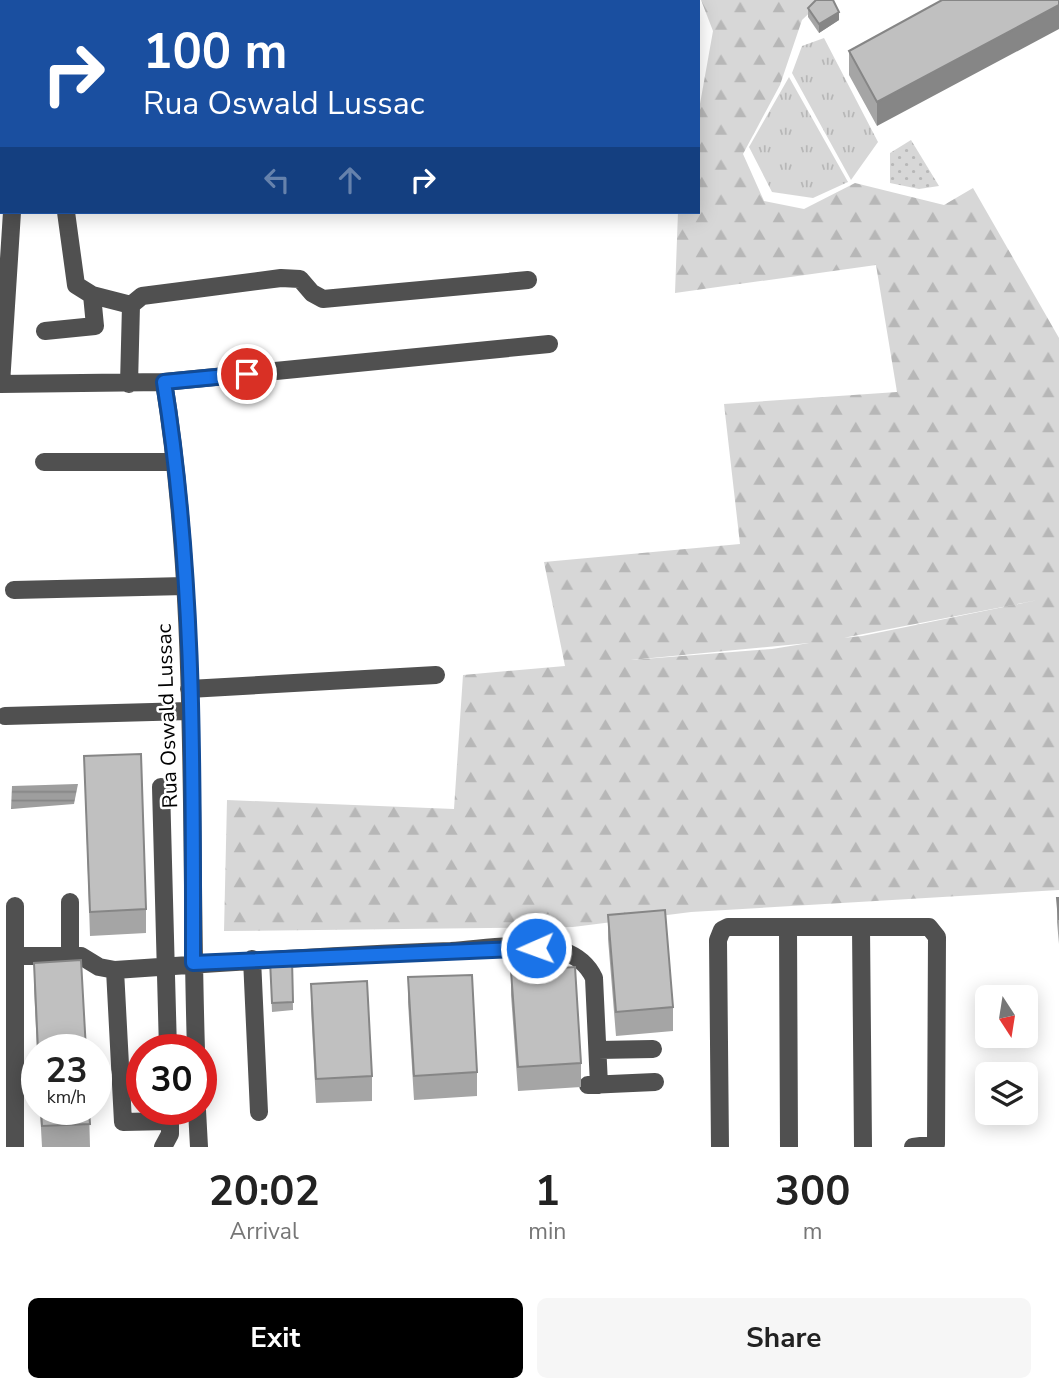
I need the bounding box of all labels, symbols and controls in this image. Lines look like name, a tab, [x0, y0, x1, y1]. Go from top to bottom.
text: 100 m	[143, 18, 287, 85]
icon: right	[28, 28, 119, 119]
text: Rua Oswald Lussac	[143, 82, 424, 125]
icon: left	[258, 161, 296, 199]
icon: ahead	[331, 161, 369, 199]
icon: right	[404, 161, 442, 199]
pin	[217, 344, 277, 404]
icon: arrive	[228, 355, 266, 393]
street label: Rua Oswald Lussac	[150, 623, 184, 809]
position arrow	[499, 911, 573, 985]
north arrow	[975, 985, 1038, 1048]
map controls	[975, 985, 1038, 1125]
speed limit sign: 30	[126, 1034, 217, 1125]
text: 23	[45, 1047, 88, 1094]
button: layers	[975, 1062, 1038, 1125]
text: km/h	[47, 1085, 86, 1109]
text: 20:02	[209, 1163, 320, 1220]
text: 1	[535, 1163, 560, 1220]
text: 300	[775, 1163, 850, 1220]
text: Arrival	[230, 1216, 299, 1247]
text: min	[528, 1216, 566, 1247]
text: m	[803, 1216, 823, 1247]
button: Exit	[28, 1298, 523, 1378]
button: Share	[537, 1298, 1031, 1378]

